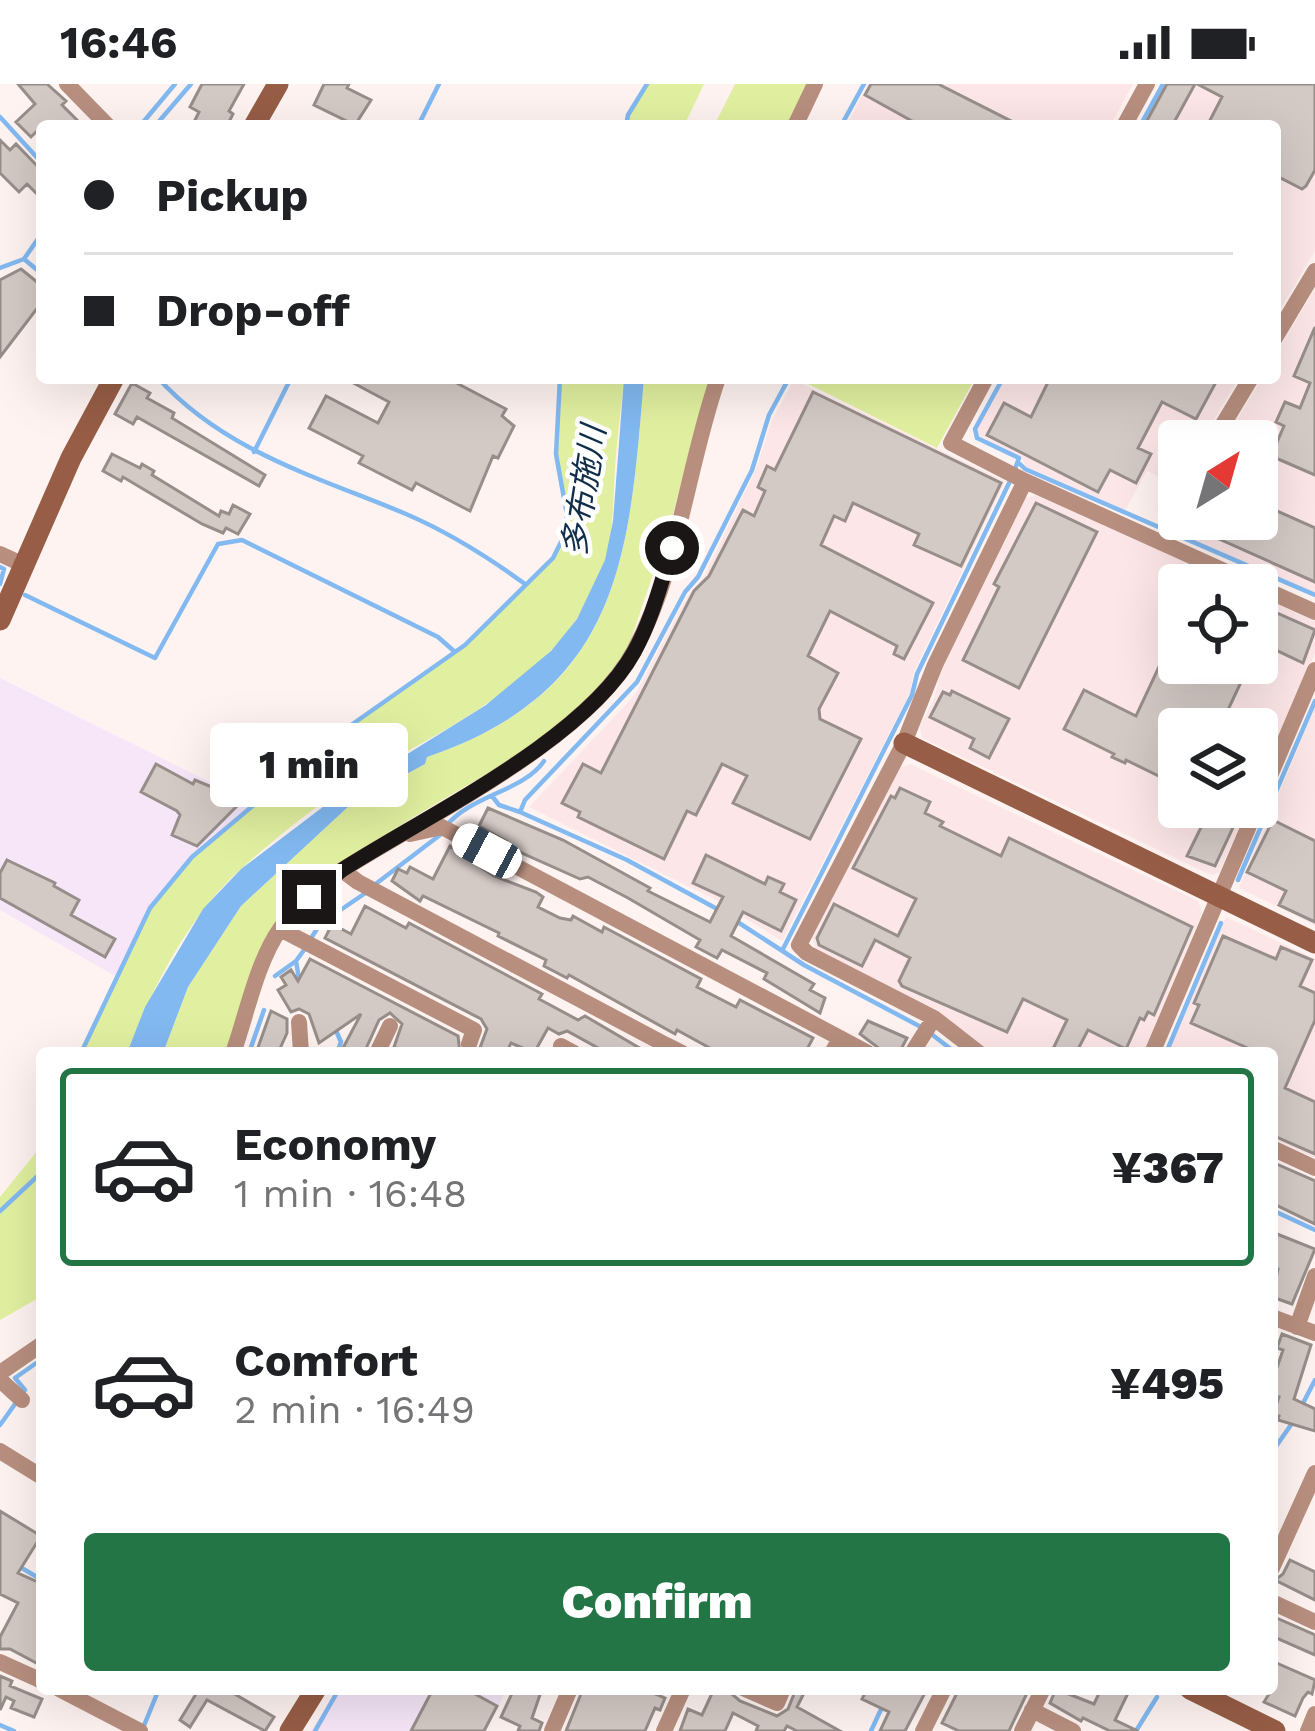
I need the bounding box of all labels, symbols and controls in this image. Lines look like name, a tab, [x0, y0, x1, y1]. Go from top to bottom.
text: 16:46	[60, 16, 178, 69]
text: Pickup	[156, 169, 308, 222]
text: Drop-off	[156, 284, 350, 337]
water label: 多布施川	[554, 420, 614, 559]
north arrow	[1158, 420, 1278, 540]
map controls	[1158, 420, 1278, 828]
route start	[645, 521, 699, 575]
button: locate	[1158, 564, 1278, 684]
button: layers	[1158, 708, 1278, 828]
callout: 1 min	[210, 723, 408, 807]
text: 1 min	[259, 742, 359, 787]
car	[447, 818, 527, 884]
route end	[282, 870, 336, 924]
icon: car	[90, 1113, 198, 1221]
text: Economy	[234, 1118, 436, 1171]
text: ¥367	[1112, 1141, 1224, 1194]
text: 1 min · 16:48	[234, 1171, 467, 1216]
icon: car	[90, 1329, 198, 1437]
text: Comfort	[234, 1334, 418, 1387]
text: ¥495	[1110, 1357, 1224, 1410]
text: 2 min · 16:49	[234, 1387, 475, 1432]
button: Confirm	[84, 1533, 1230, 1671]

